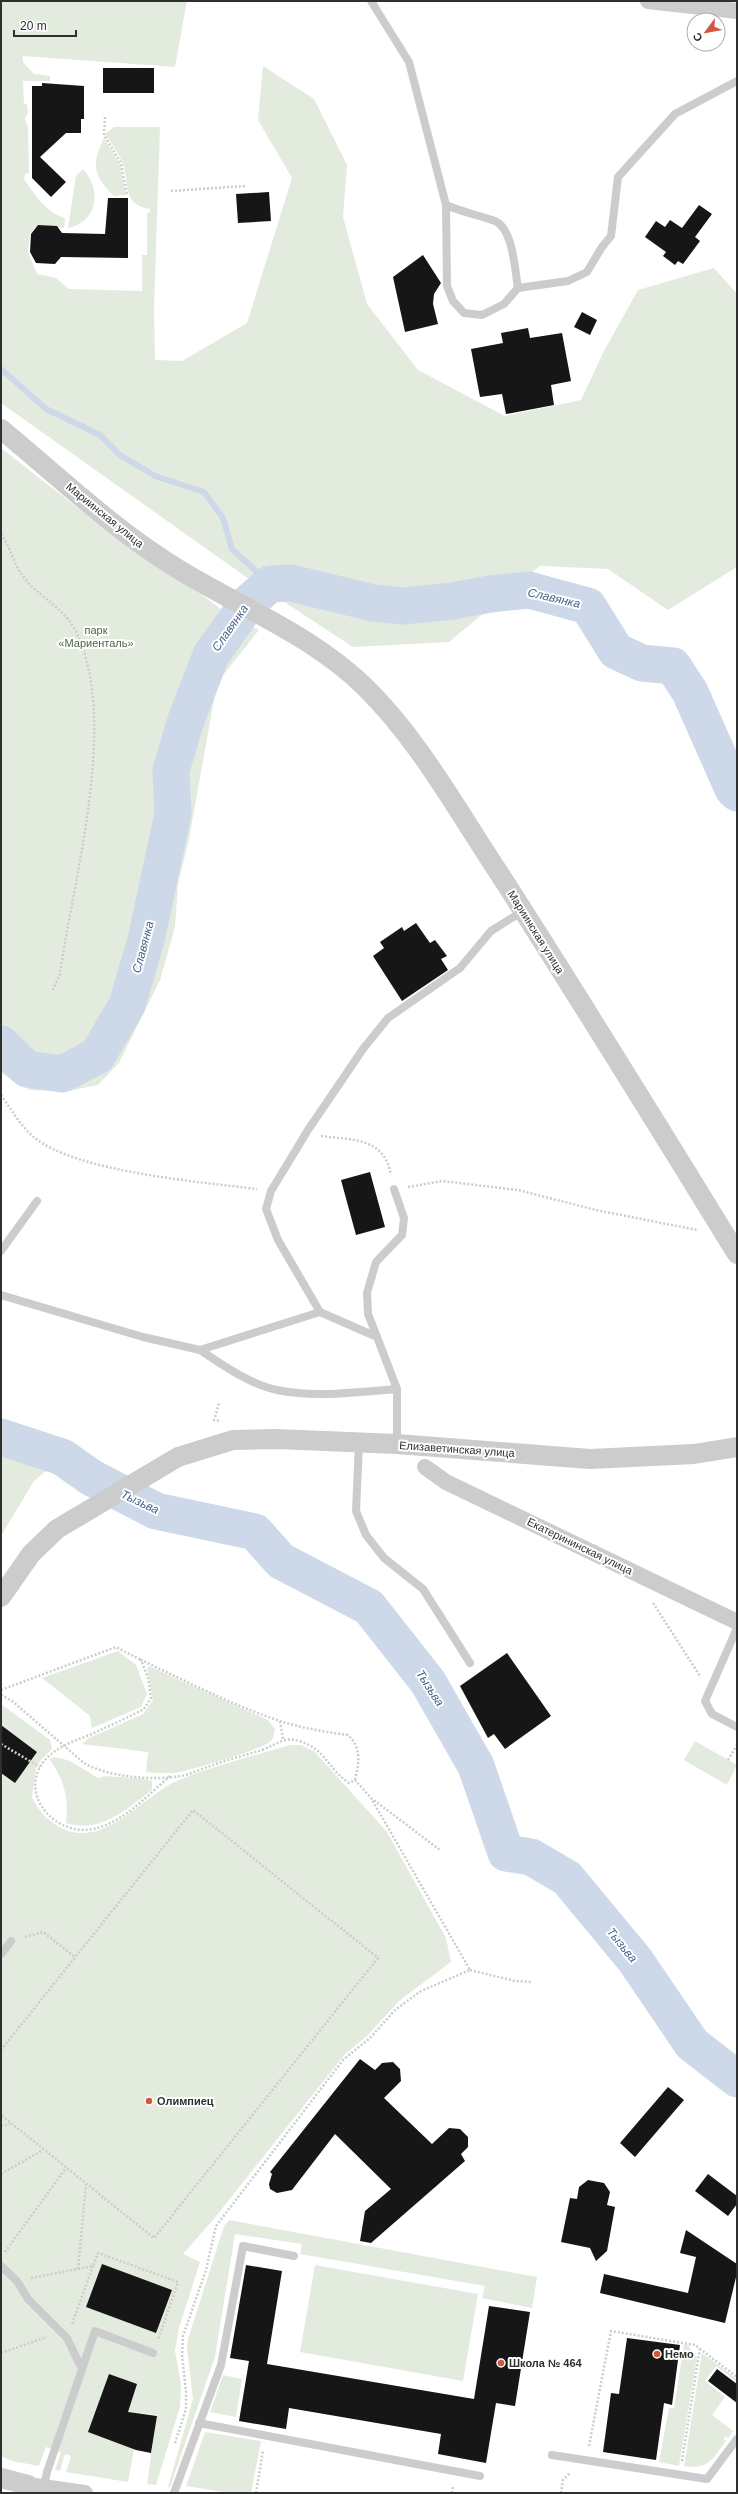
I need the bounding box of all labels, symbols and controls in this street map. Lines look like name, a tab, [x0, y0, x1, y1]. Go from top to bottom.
scale bar	[14, 12, 76, 38]
north arrow	[686, 12, 726, 52]
text: 20 m	[20, 19, 47, 33]
text: С	[690, 31, 705, 44]
street label: Мариинская улица	[64, 480, 147, 550]
water label: Славянка	[526, 585, 582, 611]
water label: Славянка	[209, 602, 251, 654]
park label: парк «Мариенталь»	[58, 624, 134, 649]
street label: Мариинская улица	[506, 888, 567, 977]
water label: Славянка	[129, 919, 157, 975]
street label: Елизаветинская улица	[399, 1439, 516, 1459]
water label: Тызьва	[119, 1487, 162, 1517]
street label: Екатерининская улица	[525, 1515, 635, 1577]
water label: Тызьва	[413, 1667, 447, 1709]
water label: Тызьва	[604, 1925, 640, 1965]
place label: Олимпиец	[157, 2095, 214, 2107]
marker: Олимпиец	[144, 2096, 154, 2106]
place label: Немо	[665, 2348, 694, 2360]
marker: Немо	[652, 2349, 662, 2359]
place label: Школа № 464	[509, 2357, 583, 2369]
marker: Школа № 464	[496, 2358, 506, 2368]

